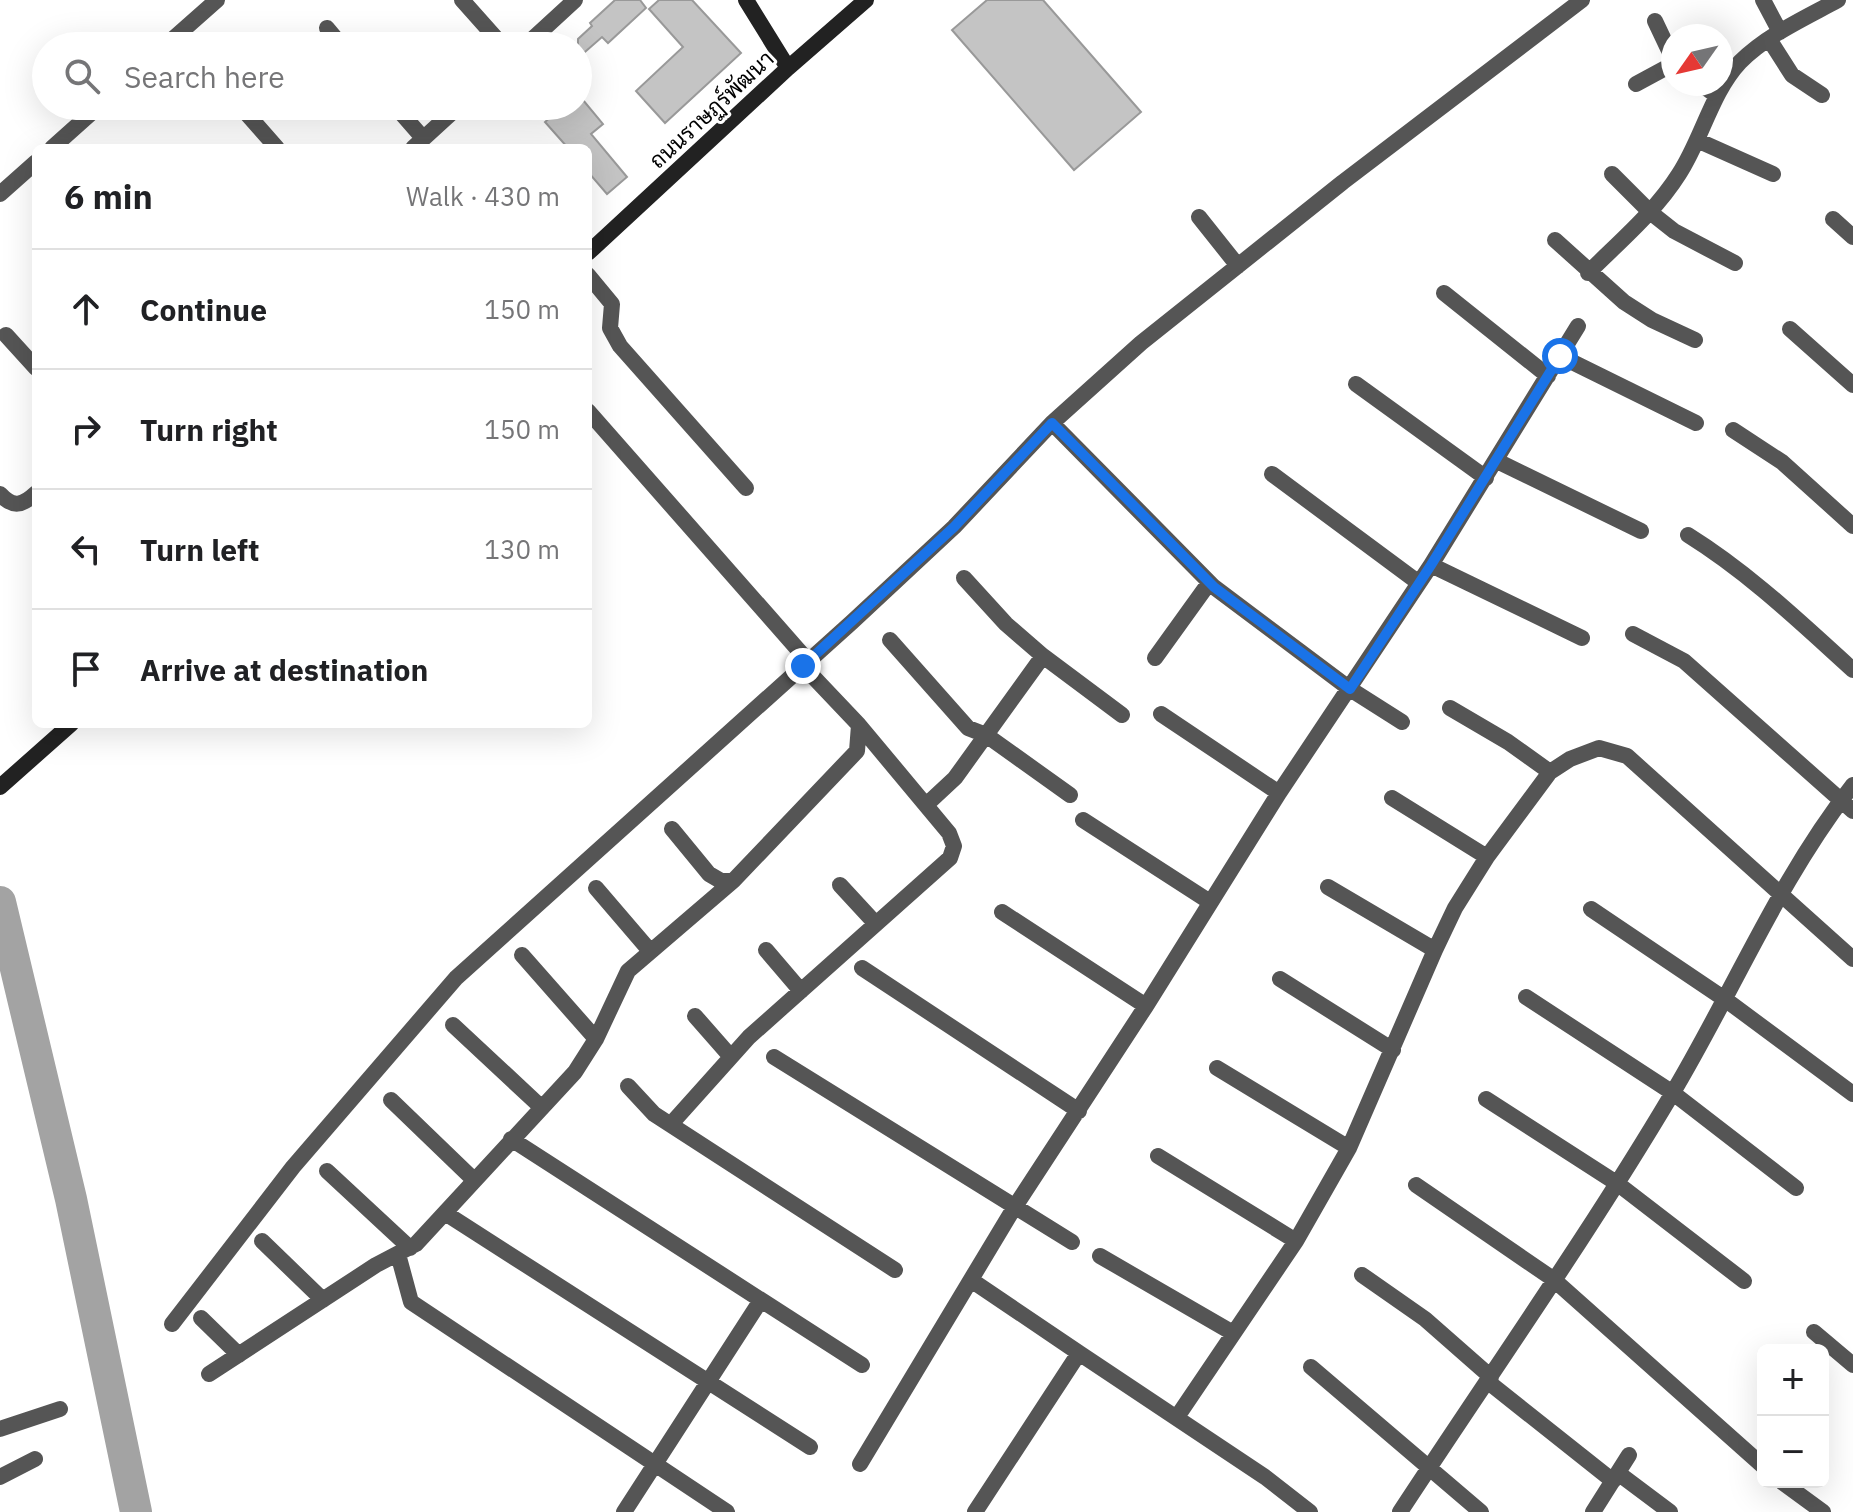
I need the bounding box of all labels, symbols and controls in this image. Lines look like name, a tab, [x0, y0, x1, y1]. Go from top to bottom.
north arrow	[1661, 24, 1733, 96]
search box	[32, 32, 592, 120]
street label: ถนนราษฏร์พัฒนา	[643, 44, 781, 176]
icon: search	[60, 54, 104, 98]
text: Search here	[124, 57, 285, 96]
text: 6 min	[64, 174, 153, 218]
text: Walk · 430 m	[406, 179, 560, 213]
icon: ahead	[64, 287, 108, 331]
text: Continue	[140, 290, 267, 329]
text: 150 m	[484, 292, 560, 326]
route start	[1542, 338, 1578, 374]
icon: right	[64, 407, 108, 451]
text: Turn right	[140, 410, 278, 449]
text: 150 m	[484, 412, 560, 446]
icon: left	[64, 527, 108, 571]
text: Turn left	[140, 530, 259, 569]
text: 130 m	[484, 532, 560, 566]
icon: arrive	[64, 647, 108, 691]
route end	[785, 648, 821, 684]
text: Arrive at destination	[140, 650, 428, 689]
map controls	[1757, 1344, 1829, 1488]
button: +	[1757, 1344, 1829, 1416]
button: −	[1757, 1416, 1829, 1488]

